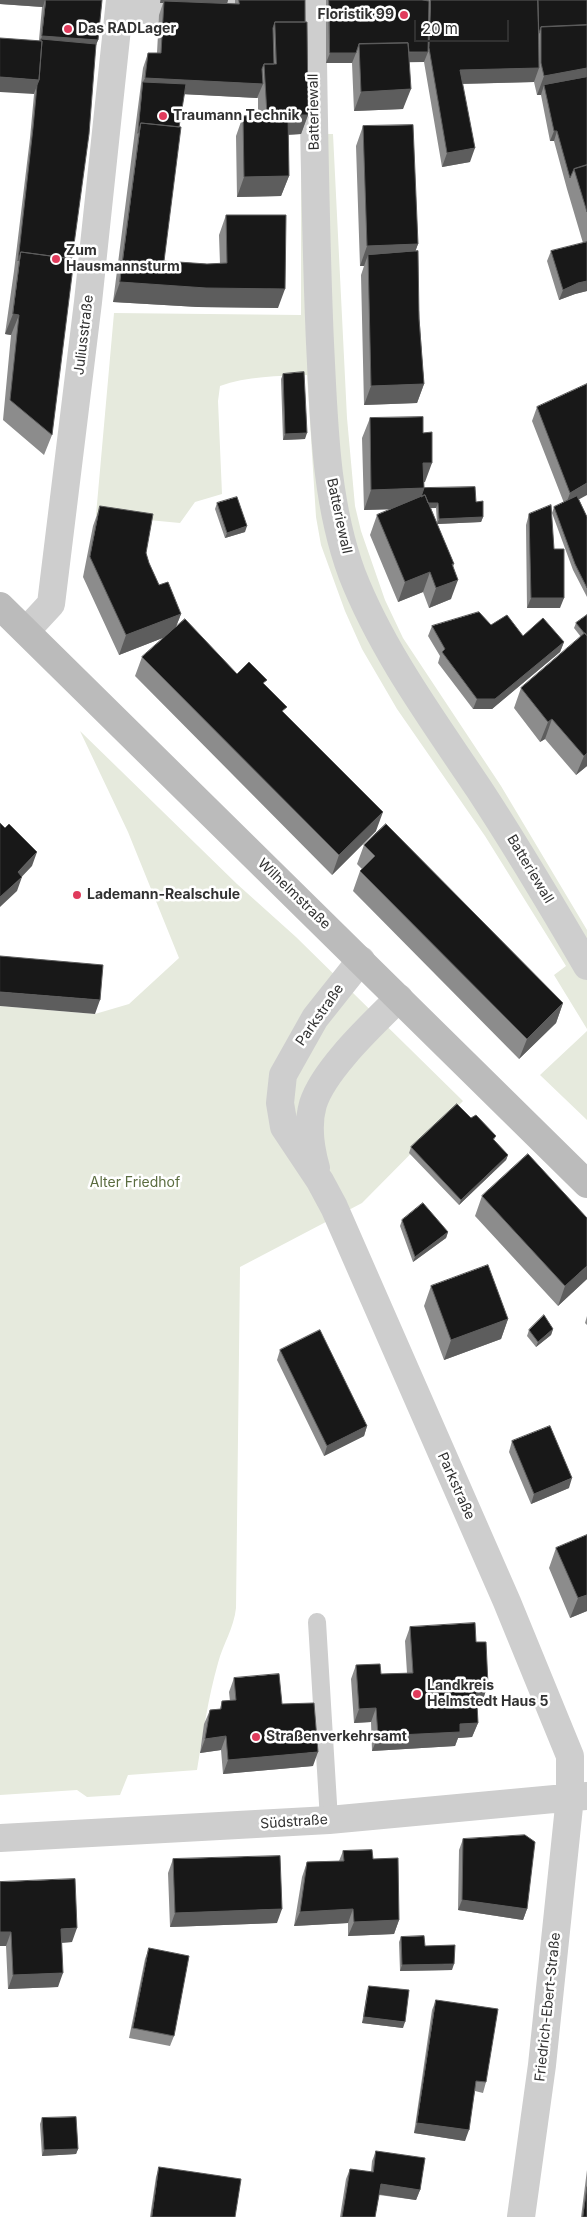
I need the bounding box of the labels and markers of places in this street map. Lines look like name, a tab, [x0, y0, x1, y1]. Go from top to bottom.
place label: Floristik 99	[317, 7, 394, 23]
marker: Floristik 99	[398, 9, 410, 21]
place label: Das RADLager	[78, 21, 176, 37]
marker: Das RADLager	[62, 23, 74, 35]
place label: Traumann Technik	[173, 108, 300, 124]
marker: Traumann Technik	[157, 110, 169, 122]
place label: Zum Hausmannsturm	[66, 243, 180, 276]
marker: Zum Hausmannsturm	[50, 253, 62, 265]
place label: Lademann-Realschule	[87, 887, 240, 903]
marker: Lademann-Realschule	[71, 889, 83, 901]
place label: Landkreis Helmstedt Haus 5	[427, 1678, 548, 1710]
marker: Landkreis Helmstedt Haus 5	[411, 1688, 423, 1700]
place label: Straßenverkehrsamt	[266, 1729, 407, 1745]
marker: Straßenverkehrsamt	[250, 1731, 262, 1743]

